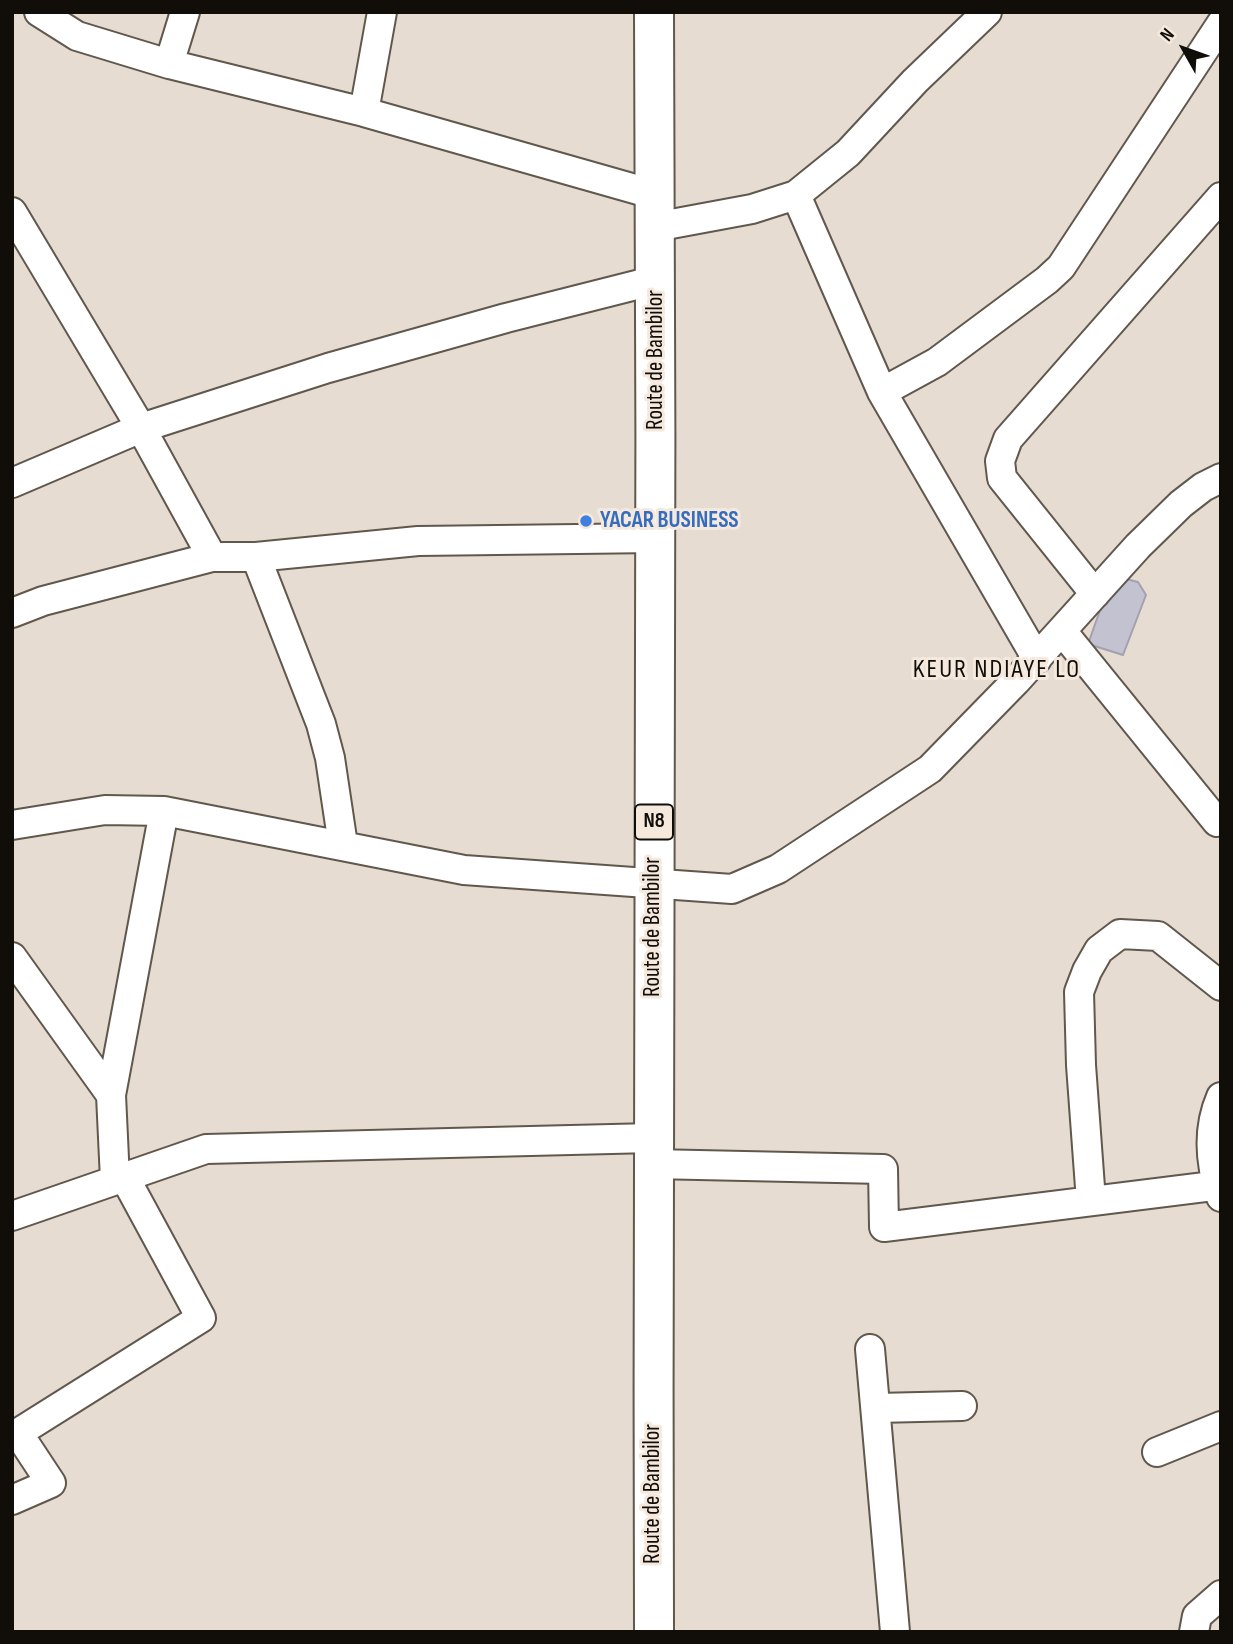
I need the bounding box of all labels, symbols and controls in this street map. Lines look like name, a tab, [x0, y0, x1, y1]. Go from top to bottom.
north arrow	[1149, 14, 1219, 84]
text: N	[1155, 24, 1180, 46]
street label: Route de Bambilor	[642, 290, 670, 430]
place label: YACAR BUSINESS	[600, 507, 739, 535]
marker: YACAR BUSINESS	[578, 513, 594, 529]
district label: KEUR NDIAYE LO	[915, 654, 1079, 686]
road number: N8	[635, 804, 673, 840]
street label: Route de Bambilor	[639, 857, 667, 997]
street label: Route de Bambilor	[639, 1424, 667, 1564]

